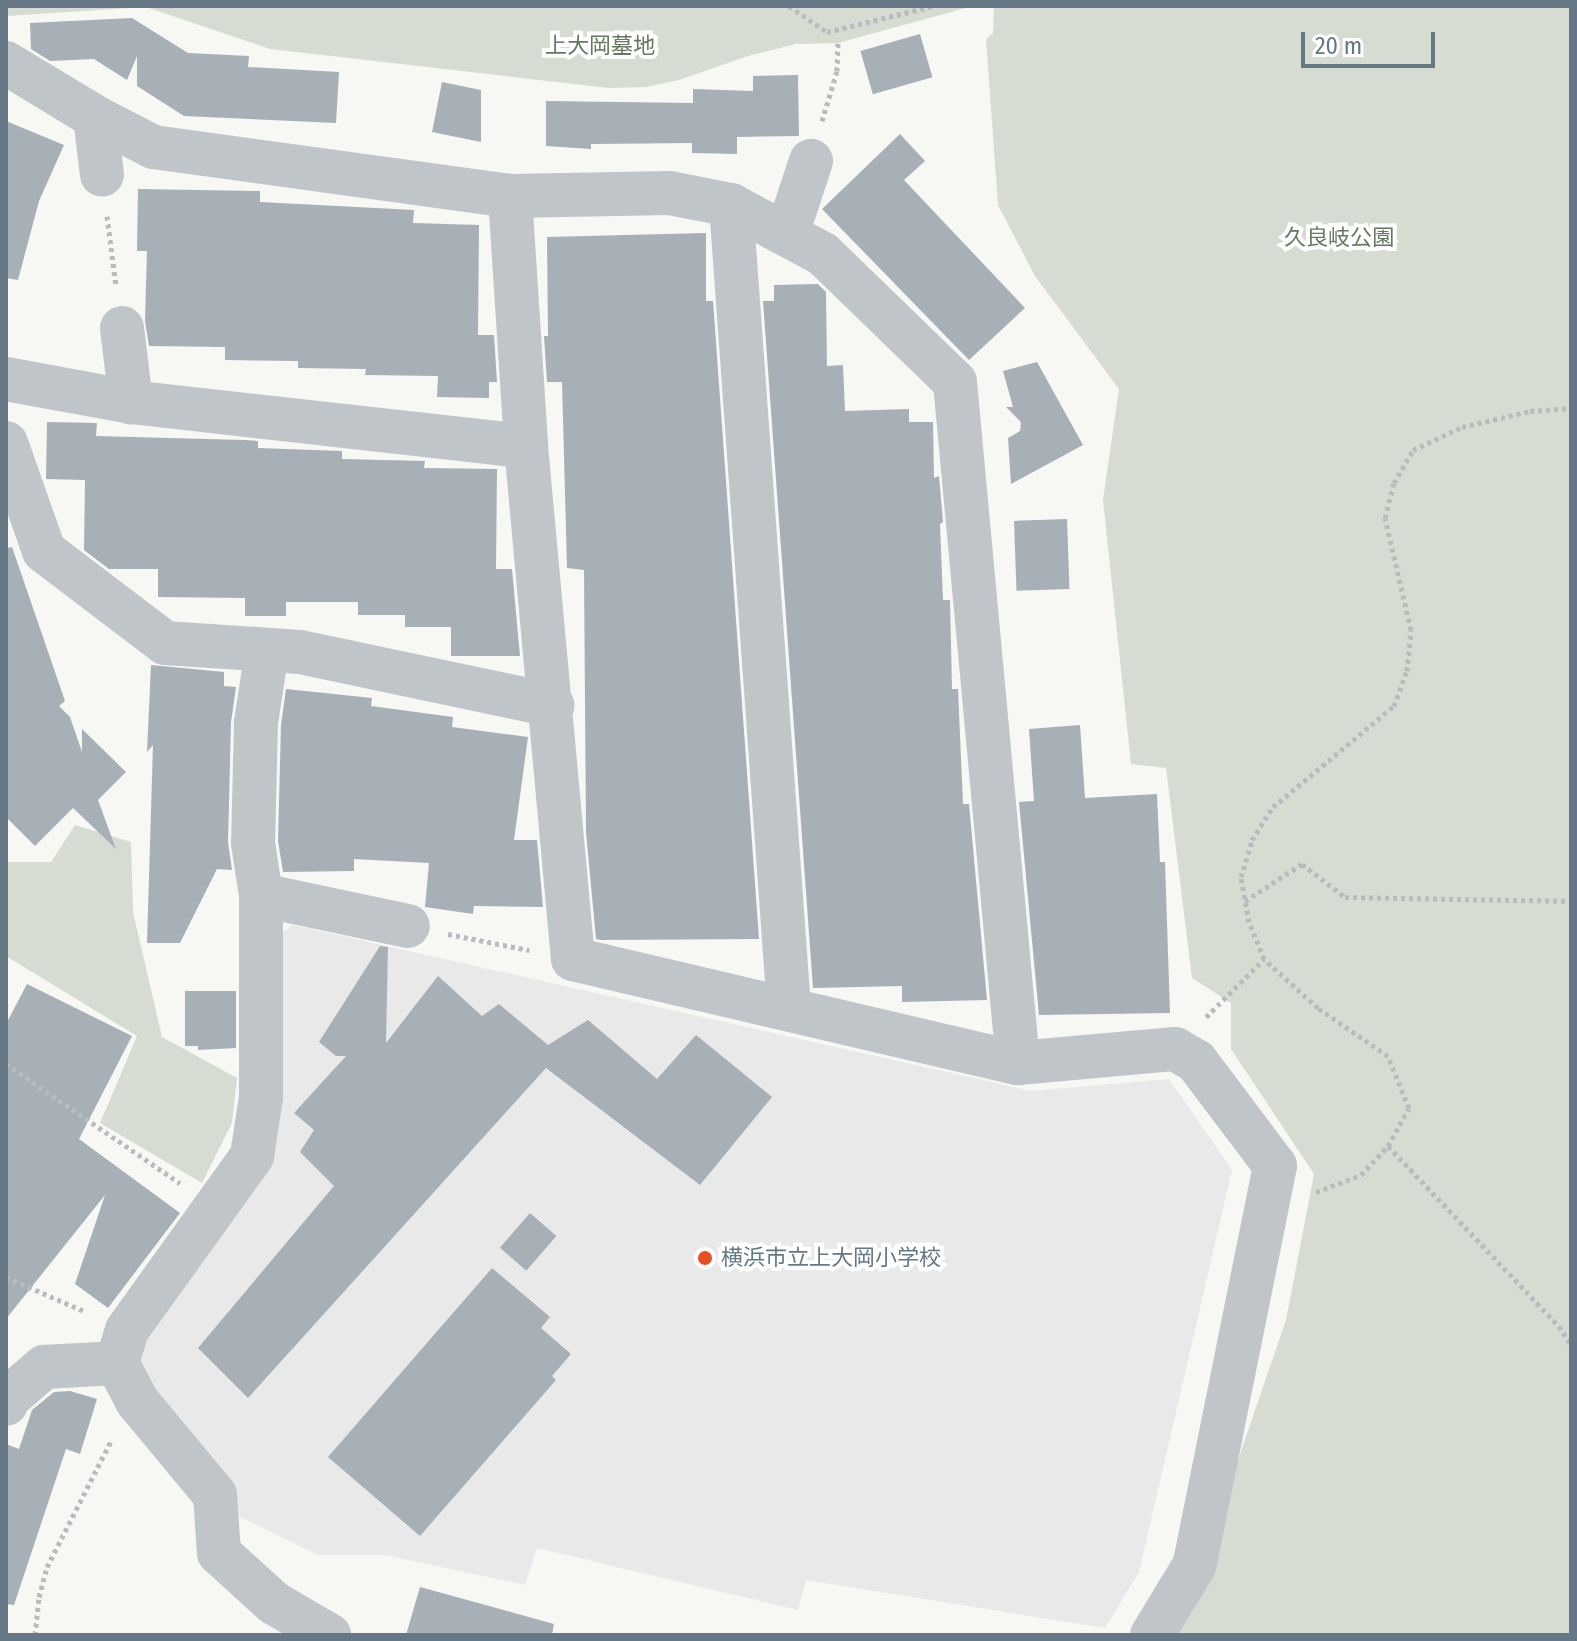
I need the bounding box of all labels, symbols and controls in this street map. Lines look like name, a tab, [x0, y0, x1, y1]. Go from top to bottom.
scale bar	[1305, 16, 1439, 66]
text: 20 m	[1315, 32, 1362, 60]
park label: 上大岡墓地	[545, 33, 655, 59]
park label: 久良岐公園	[1284, 225, 1394, 251]
place label: 横浜市立上大岡小学校	[721, 1245, 941, 1271]
marker: 横浜市立上大岡小学校	[696, 1249, 714, 1267]

